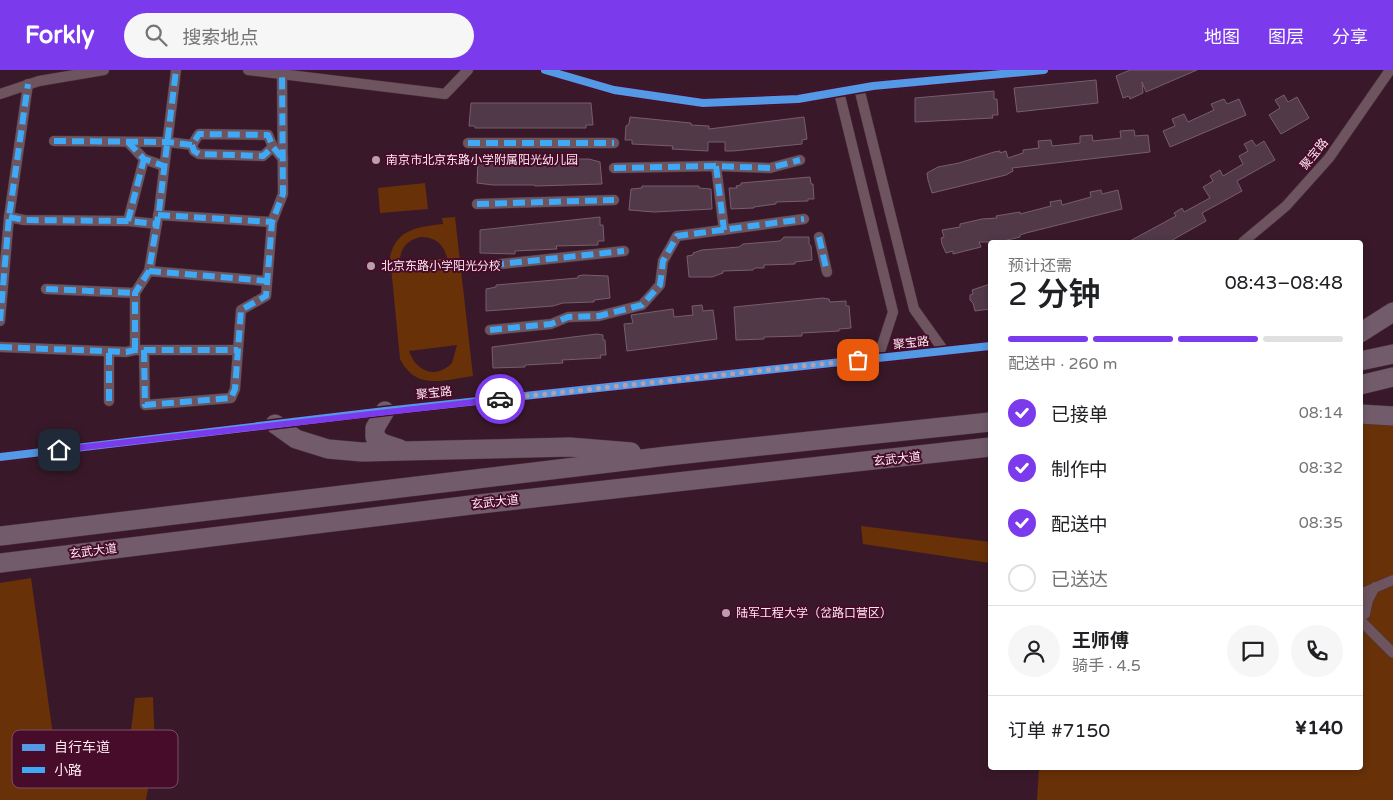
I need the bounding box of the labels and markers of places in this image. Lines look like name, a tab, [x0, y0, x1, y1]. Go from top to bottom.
place label: 南京市北京东路小学附属阳光幼儿园	[386, 153, 578, 167]
marker: 南京市北京东路小学附属阳光幼儿园	[370, 154, 382, 166]
place label: 北京东路小学阳光分校	[381, 259, 501, 273]
marker: 北京东路小学阳光分校	[365, 260, 377, 272]
pin	[837, 339, 879, 381]
pin	[38, 429, 80, 471]
place label: 陆军工程大学（岔路口营区）	[736, 606, 892, 620]
marker: 陆军工程大学（岔路口营区）	[720, 607, 732, 619]

